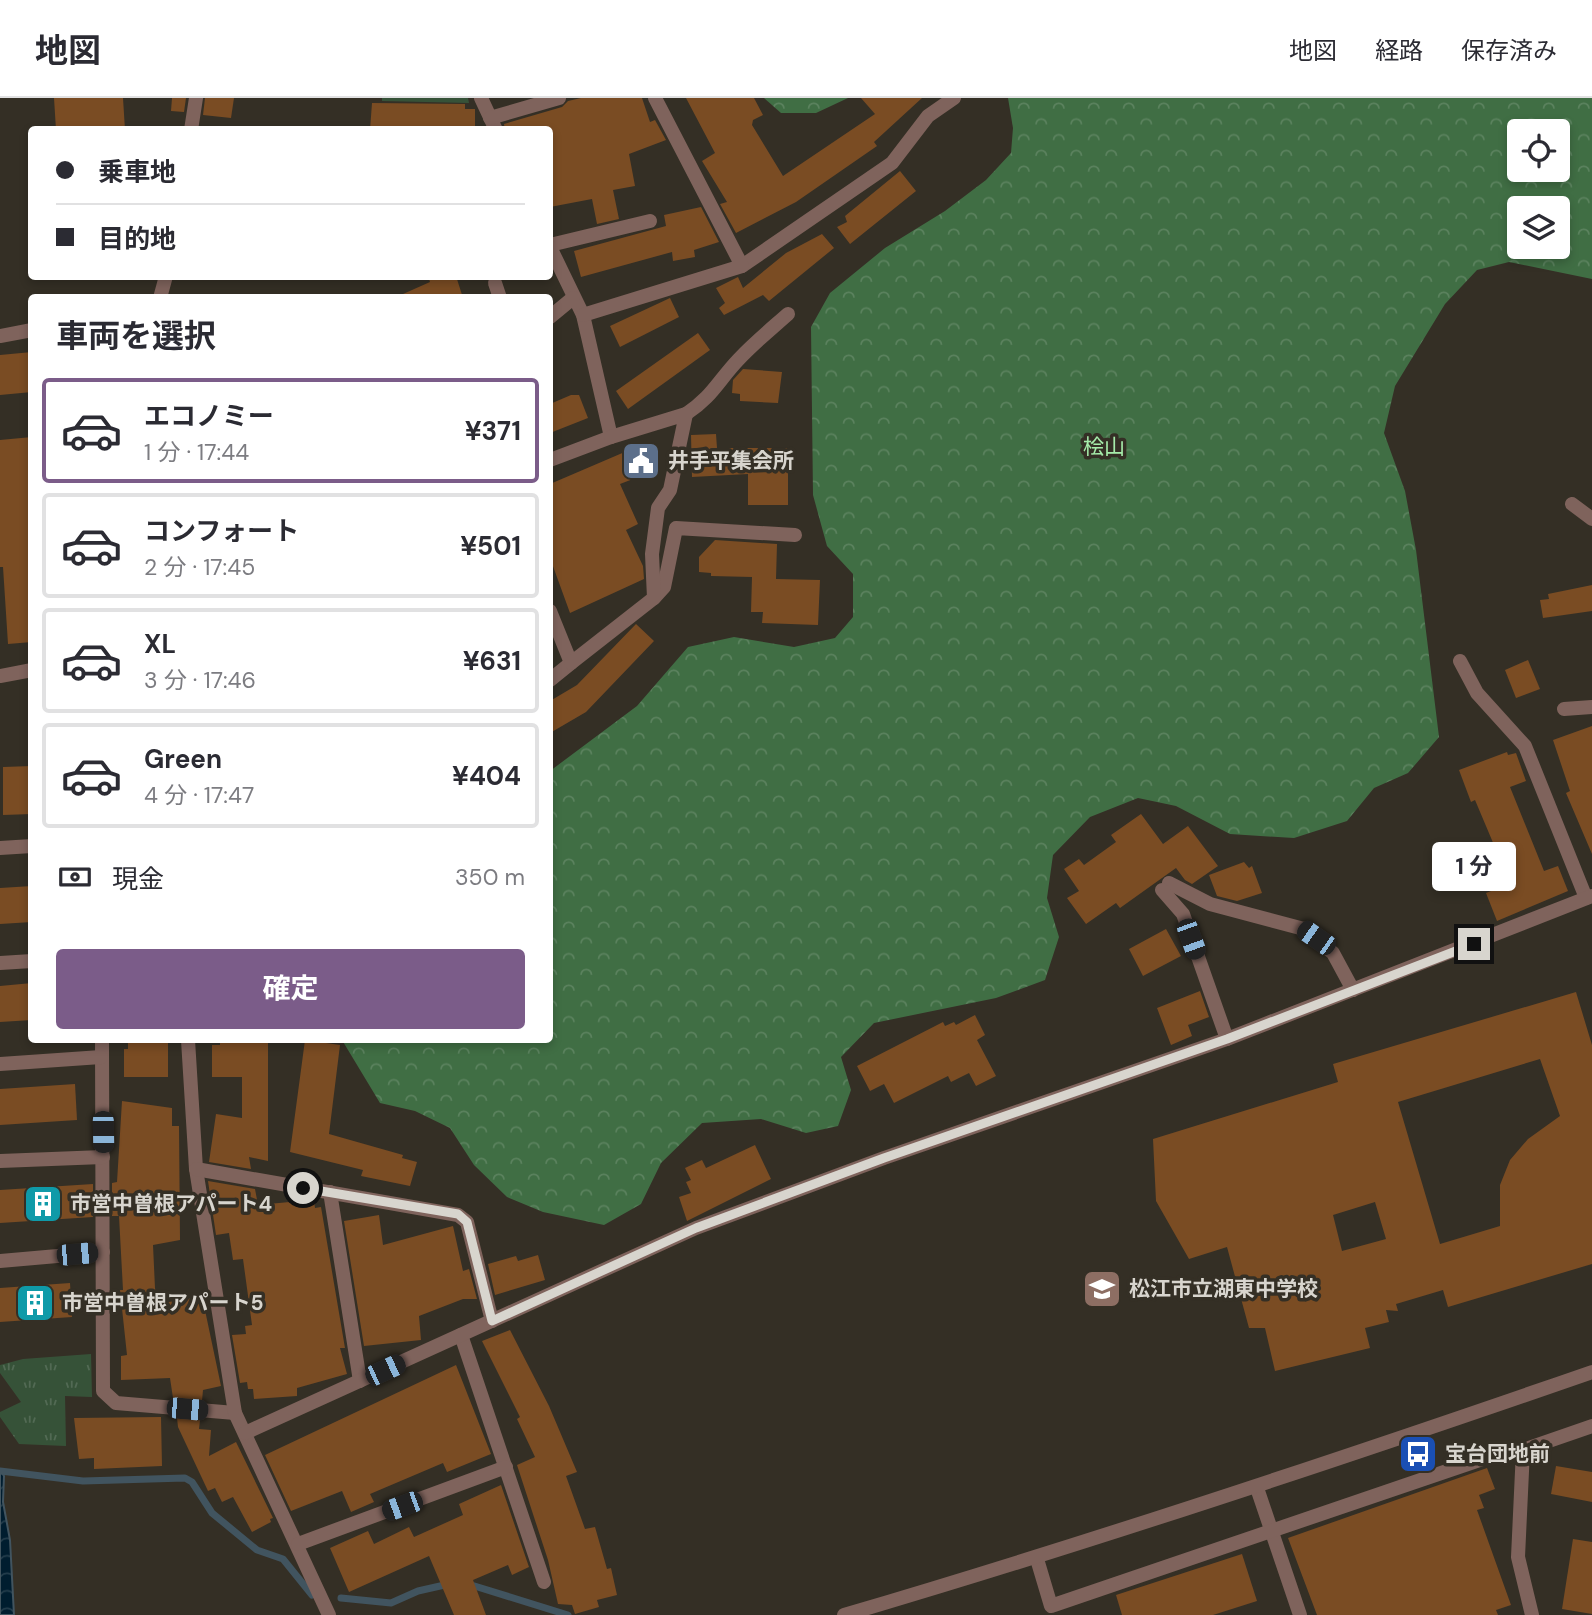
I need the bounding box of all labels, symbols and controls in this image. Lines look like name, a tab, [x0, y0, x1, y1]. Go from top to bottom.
text: 地図	[35, 29, 101, 72]
text: 地図	[1289, 35, 1337, 66]
text: 経路	[1375, 35, 1423, 66]
text: 保存済み	[1461, 35, 1557, 66]
map controls	[1507, 119, 1570, 259]
button: locate	[1507, 119, 1570, 182]
text: 乗車地	[98, 155, 176, 189]
button: layers	[1507, 196, 1570, 259]
text: 目的地	[98, 222, 176, 256]
text: 車両を選択	[56, 315, 216, 357]
icon: car	[60, 399, 123, 462]
text: エコノミー	[144, 399, 274, 433]
text: ¥371	[465, 414, 521, 448]
park label: 桧山	[1083, 433, 1125, 461]
text: 1 分 · 17:44	[144, 437, 249, 467]
public building icon: 井手平集会所	[620, 440, 662, 482]
place label: 井手平集会所	[668, 447, 794, 475]
icon: car	[60, 514, 123, 577]
text: コンフォート	[144, 514, 299, 548]
text: ¥501	[460, 529, 521, 563]
text: 2 分 · 17:45	[144, 552, 255, 582]
text: XL	[144, 627, 176, 661]
icon: car	[60, 629, 123, 692]
text: ¥631	[463, 644, 521, 678]
text: 3 分 · 17:46	[144, 665, 256, 695]
text: Green	[144, 742, 222, 776]
icon: car	[60, 744, 123, 807]
text: ¥404	[452, 759, 521, 793]
text: 4 分 · 17:47	[144, 780, 254, 810]
callout: 1 分	[1432, 842, 1516, 892]
text: 1 分	[1456, 851, 1492, 881]
icon: cash	[56, 858, 94, 896]
text: 現金	[112, 862, 164, 896]
text: 350 m	[455, 862, 525, 892]
car	[1174, 916, 1209, 962]
car	[1293, 917, 1340, 959]
route end	[1458, 928, 1490, 960]
button: 確定	[56, 949, 525, 1029]
car	[93, 1111, 114, 1153]
route start	[287, 1172, 319, 1204]
building icon: 市営中曽根アパート4	[22, 1183, 64, 1225]
place label: 市営中曽根アパート4	[70, 1190, 272, 1218]
car	[56, 1242, 99, 1266]
school or university icon: 松江市立湖東中学校	[1081, 1268, 1123, 1310]
place label: 松江市立湖東中学校	[1129, 1275, 1318, 1303]
building icon: 市営中曽根アパート5	[14, 1282, 56, 1324]
place label: 市営中曽根アパート5	[62, 1289, 264, 1317]
car	[362, 1352, 409, 1388]
car	[166, 1397, 209, 1421]
bus stop icon: 宝台団地前	[1397, 1433, 1439, 1475]
place label: 宝台団地前	[1445, 1440, 1550, 1468]
car	[379, 1489, 426, 1523]

